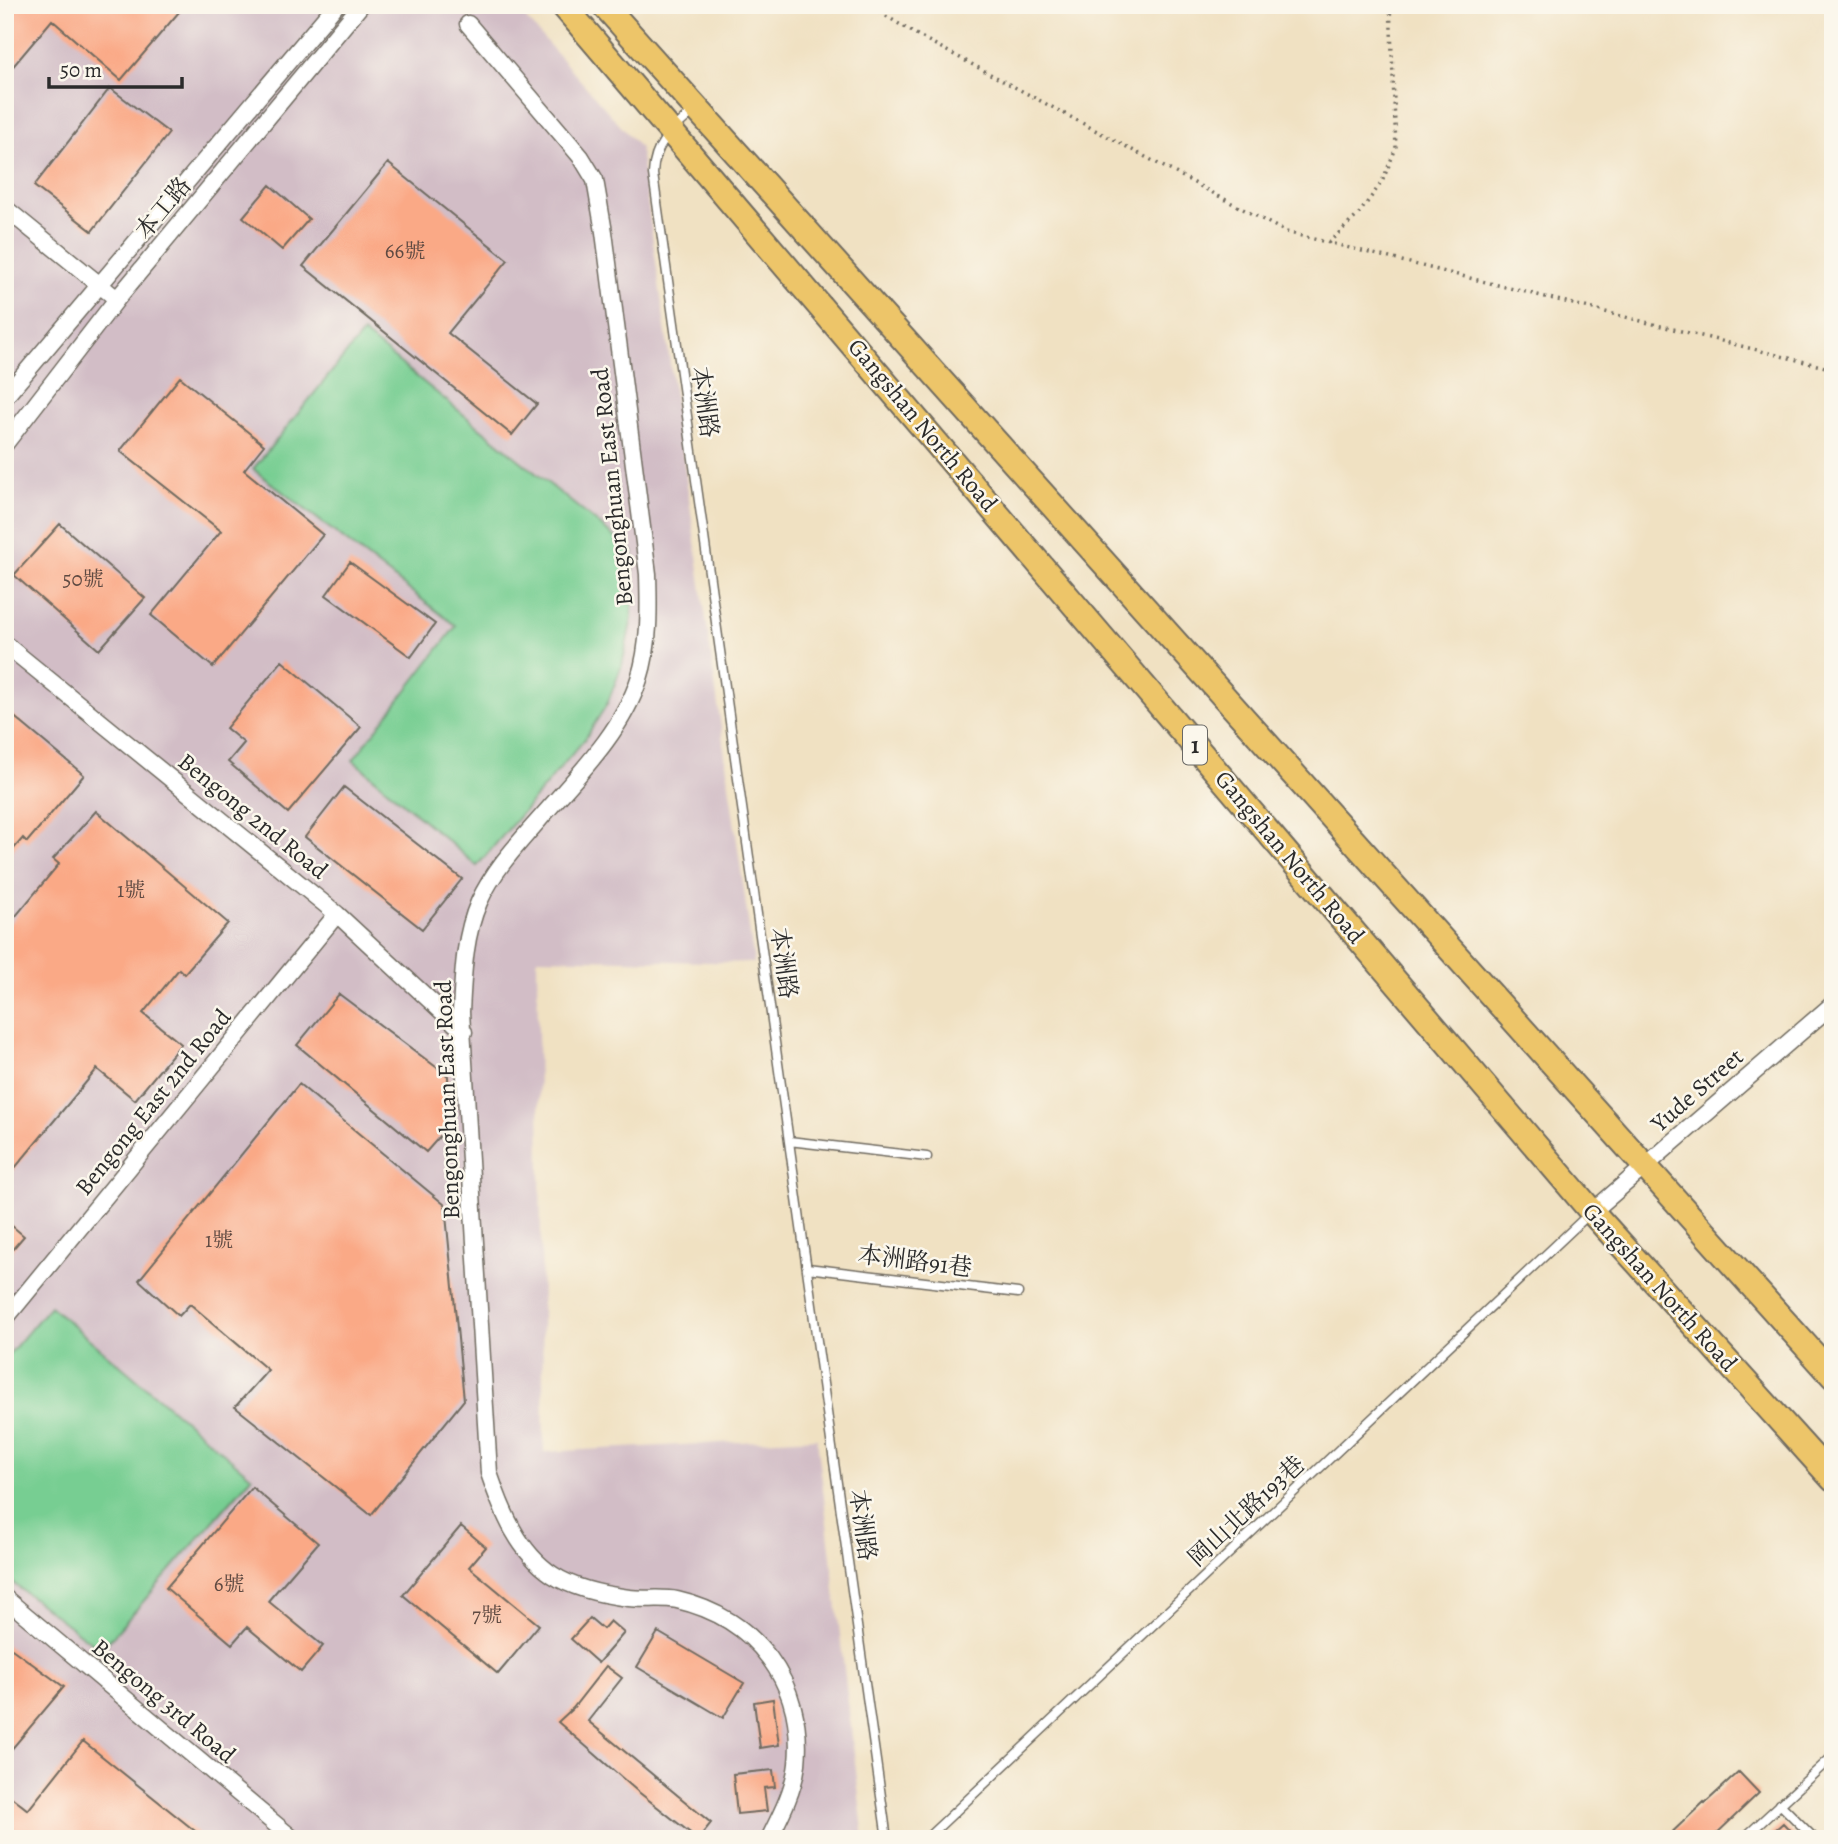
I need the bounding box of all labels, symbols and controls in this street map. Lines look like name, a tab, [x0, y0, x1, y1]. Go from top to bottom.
scale bar	[49, 46, 182, 90]
text: 50 m	[60, 56, 102, 84]
street label: 本工路	[128, 170, 198, 246]
house number: 66號	[385, 237, 425, 265]
street label: Gangshan North Road	[841, 332, 1005, 519]
street label: 本洲路	[684, 364, 726, 440]
street label: Bengonghuan East Road	[584, 366, 640, 608]
house number: 50號	[62, 565, 104, 593]
road number: 1	[1183, 726, 1207, 764]
street label: Bengong 2nd Road	[171, 746, 335, 886]
street label: Gangshan North Road	[1208, 764, 1372, 951]
house number: 1號	[117, 876, 145, 904]
street label: 本洲路	[763, 925, 805, 1001]
street label: Bengonghuan East Road	[427, 980, 467, 1220]
street label: Bengong East 2nd Road	[68, 1002, 238, 1202]
street label: Yude Street	[1643, 1041, 1750, 1140]
street label: Gangshan North Road	[1575, 1196, 1745, 1378]
house number: 1號	[205, 1226, 233, 1254]
street label: 本洲路91巷	[856, 1238, 974, 1284]
street label: 岡山北路193巷	[1181, 1448, 1311, 1574]
street label: 本洲路	[842, 1487, 884, 1563]
house number: 6號	[214, 1570, 244, 1598]
house number: 7號	[472, 1601, 502, 1629]
street label: Bengong 3rd Road	[85, 1631, 243, 1771]

